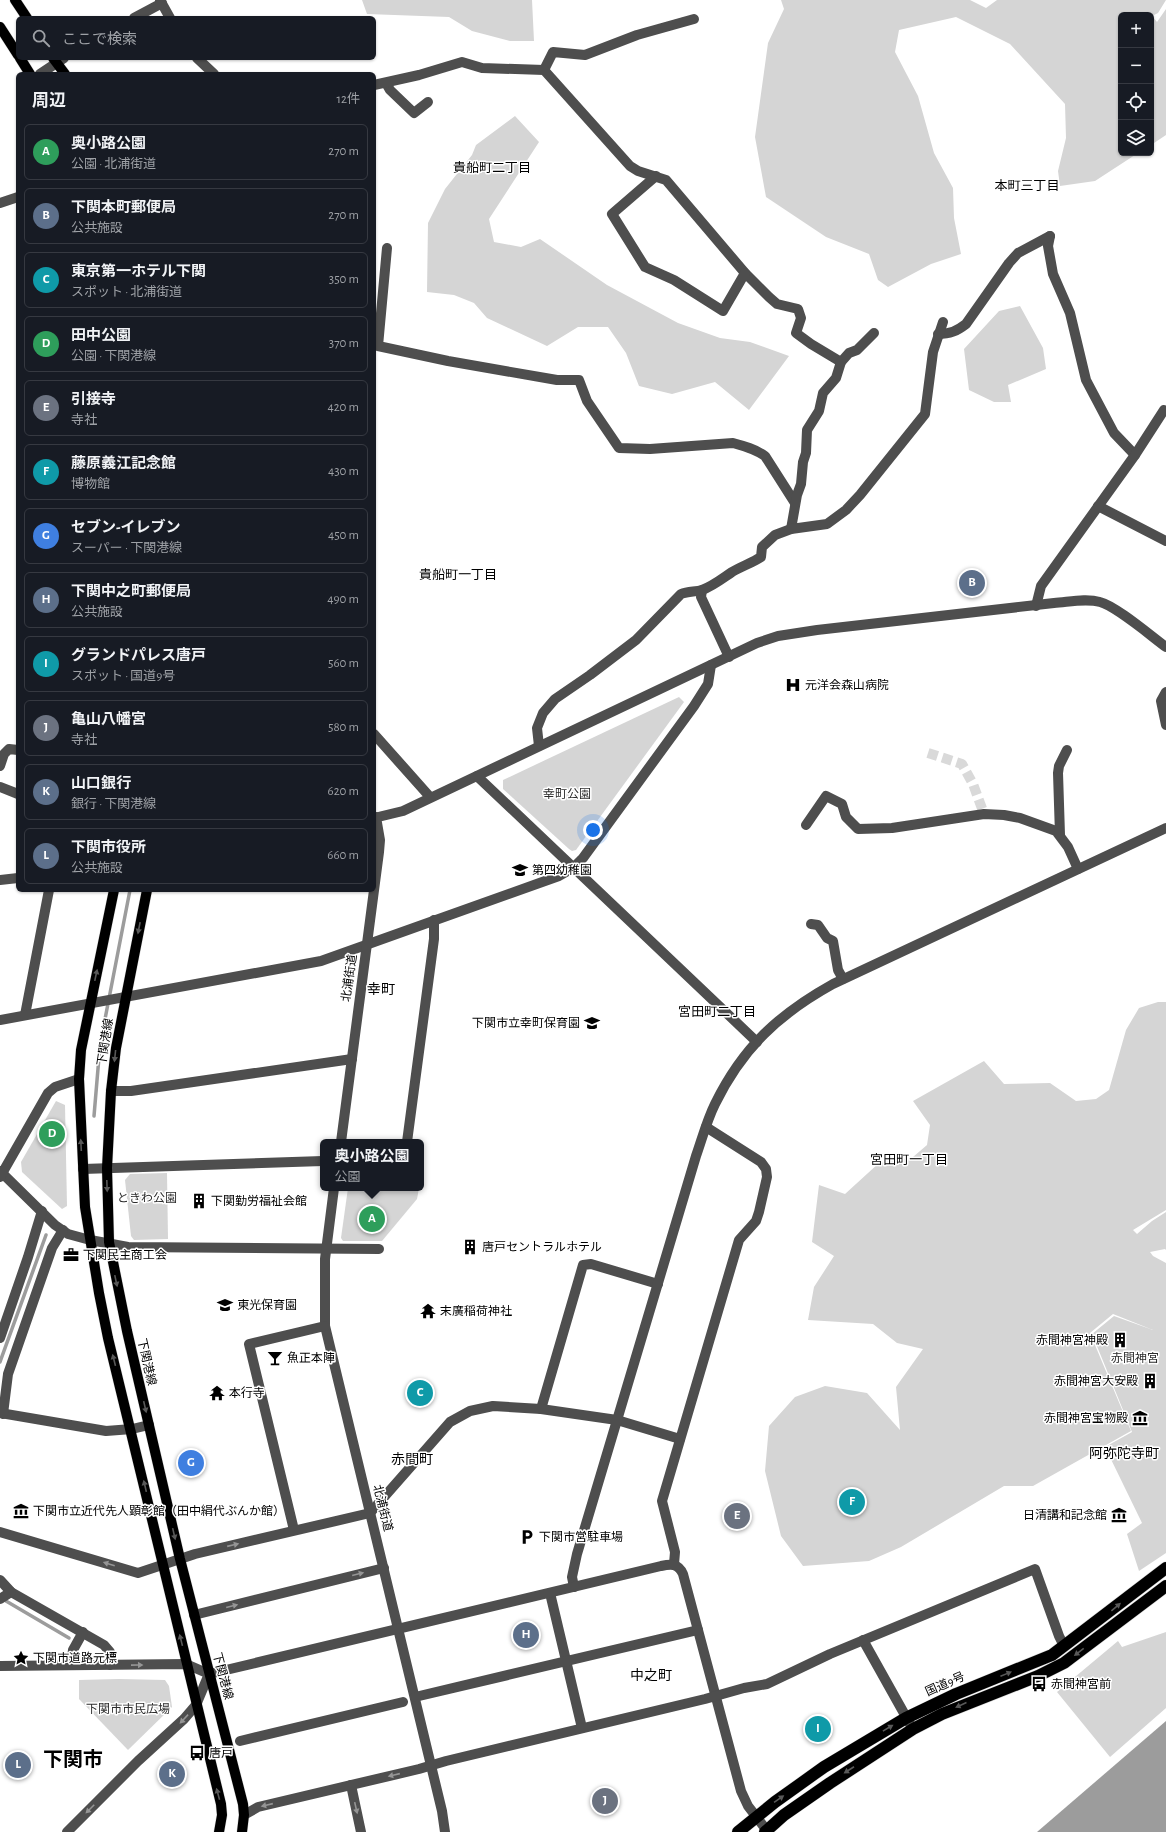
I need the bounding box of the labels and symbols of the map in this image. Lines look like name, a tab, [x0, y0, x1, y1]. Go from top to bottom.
district label: 貴船町二丁目	[453, 161, 531, 175]
district label: 本町三丁目	[994, 179, 1060, 193]
district label: 貴船町一丁目	[419, 568, 497, 582]
pin: B	[959, 568, 985, 598]
hospital icon: 元洋会森山病院	[784, 676, 802, 694]
place label: 元洋会森山病院	[805, 678, 889, 691]
park label: 幸町公園	[543, 788, 591, 800]
your location	[583, 820, 603, 840]
school or university icon: 第四幼稚園	[511, 861, 529, 879]
place label: 第四幼稚園	[532, 863, 592, 876]
one-way arrow	[136, 922, 142, 934]
street label: 北浦街道	[339, 953, 358, 1003]
one-way arrow	[94, 969, 100, 981]
district label: 幸町	[367, 982, 395, 997]
district label: 宮田町二丁目	[678, 1005, 756, 1019]
school or university icon: 下関市立幸町保育園	[583, 1014, 601, 1032]
place label: 下関市立幸町保育園	[472, 1016, 580, 1029]
street label: 下関港線	[94, 1017, 115, 1067]
one-way arrow	[112, 1050, 118, 1062]
pin: D	[39, 1119, 65, 1149]
one-way arrow	[78, 1139, 85, 1151]
district label: 宮田町一丁目	[870, 1153, 948, 1167]
one-way arrow	[104, 1180, 110, 1193]
park label: ときわ公園	[117, 1191, 177, 1204]
building icon: 下関勤労福祉会館	[190, 1192, 208, 1210]
place label: 下関勤労福祉会館	[211, 1194, 307, 1207]
pin: A	[359, 1204, 385, 1234]
building icon: 唐戸セントラルホテル	[461, 1238, 479, 1256]
place label: 唐戸セントラルホテル	[482, 1241, 602, 1253]
office icon: 下関民主商工会	[62, 1246, 80, 1264]
place label: 下関民主商工会	[83, 1248, 167, 1261]
one-way arrow	[114, 1274, 120, 1287]
school or university icon: 東光保育園	[216, 1296, 234, 1314]
place label: 東光保育園	[237, 1298, 297, 1311]
temple icon: 末廣稲荷神社	[419, 1302, 437, 1320]
place label: 末廣稲荷神社	[440, 1305, 512, 1317]
building icon: 赤間神宮神殿	[1111, 1331, 1129, 1349]
place label: 赤間神宮神殿	[1036, 1334, 1108, 1346]
street label: 下関港線	[136, 1337, 159, 1387]
bar icon: 魚正本陣	[266, 1349, 284, 1367]
place label: 魚正本陣	[287, 1351, 335, 1364]
park label: 赤間神宮	[1111, 1352, 1159, 1364]
one-way arrow	[111, 1354, 117, 1366]
building icon: 赤間神宮大安殿	[1141, 1372, 1159, 1390]
place label: 赤間神宮大安殿	[1054, 1375, 1138, 1387]
pin: C	[407, 1378, 433, 1408]
temple icon: 本行寺	[208, 1384, 226, 1402]
place label: 本行寺	[229, 1386, 265, 1399]
one-way arrow	[142, 1401, 148, 1414]
museum icon: 赤間神宮宝物殿	[1131, 1409, 1149, 1427]
place label: 赤間神宮宝物殿	[1044, 1411, 1128, 1424]
district label: 阿弥陀寺町	[1089, 1446, 1159, 1461]
pin: G	[178, 1448, 204, 1478]
district label: 赤間町	[391, 1452, 433, 1467]
one-way arrow	[141, 1480, 147, 1492]
street label: 北浦街道	[371, 1483, 396, 1533]
pin: F	[839, 1487, 865, 1517]
pin: E	[724, 1501, 750, 1531]
museum icon: 下関市立近代先人顕彰館（田中絹代ぶんか館）	[12, 1502, 30, 1520]
place label: 下関市立近代先人顕彰館（田中絹代ぶんか館）	[33, 1504, 285, 1517]
museum icon: 日清講和記念館	[1110, 1506, 1128, 1524]
place label: 日清講和記念館	[1023, 1508, 1107, 1521]
one-way arrow	[171, 1528, 177, 1540]
parking icon: 下関市営駐車場	[518, 1528, 536, 1546]
place label: 下関市営駐車場	[539, 1530, 623, 1543]
one-way arrow	[227, 1541, 239, 1547]
one-way arrow	[103, 1561, 115, 1567]
one-way arrow	[352, 1571, 364, 1577]
one-way arrow	[226, 1602, 238, 1608]
one-way arrow	[1111, 1602, 1122, 1611]
pin: H	[513, 1620, 539, 1650]
one-way arrow	[178, 1634, 184, 1646]
one-way arrow	[1074, 1647, 1085, 1656]
place icon: 下関市道路元標	[12, 1649, 30, 1667]
place label: 下関市道路元標	[33, 1651, 117, 1664]
street label: 下関港線	[211, 1651, 236, 1701]
one-way arrow	[131, 1661, 143, 1668]
district label: 中之町	[630, 1668, 672, 1683]
street label: 国道9号	[923, 1669, 966, 1698]
one-way arrow	[1001, 1671, 1012, 1677]
bus stop icon: 赤間神宮前	[1030, 1675, 1048, 1693]
place label: 赤間神宮前	[1051, 1678, 1111, 1690]
park label: 下関市市民広場	[86, 1703, 170, 1715]
one-way arrow	[955, 1703, 967, 1709]
one-way arrow	[179, 1714, 188, 1724]
pin: I	[805, 1714, 831, 1744]
one-way arrow	[882, 1725, 894, 1732]
bus stop icon: 唐戸	[188, 1744, 206, 1762]
place label: 唐戸	[209, 1747, 233, 1759]
district label: 下関市	[43, 1749, 103, 1770]
pin: L	[5, 1750, 31, 1780]
pin: K	[159, 1759, 185, 1789]
one-way arrow	[843, 1767, 855, 1774]
one-way arrow	[388, 1773, 400, 1779]
pin: J	[592, 1786, 618, 1816]
one-way arrow	[215, 1787, 221, 1799]
one-way arrow	[774, 1795, 785, 1803]
one-way arrow	[261, 1802, 273, 1808]
one-way arrow	[353, 1803, 359, 1815]
one-way arrow	[85, 1804, 95, 1814]

